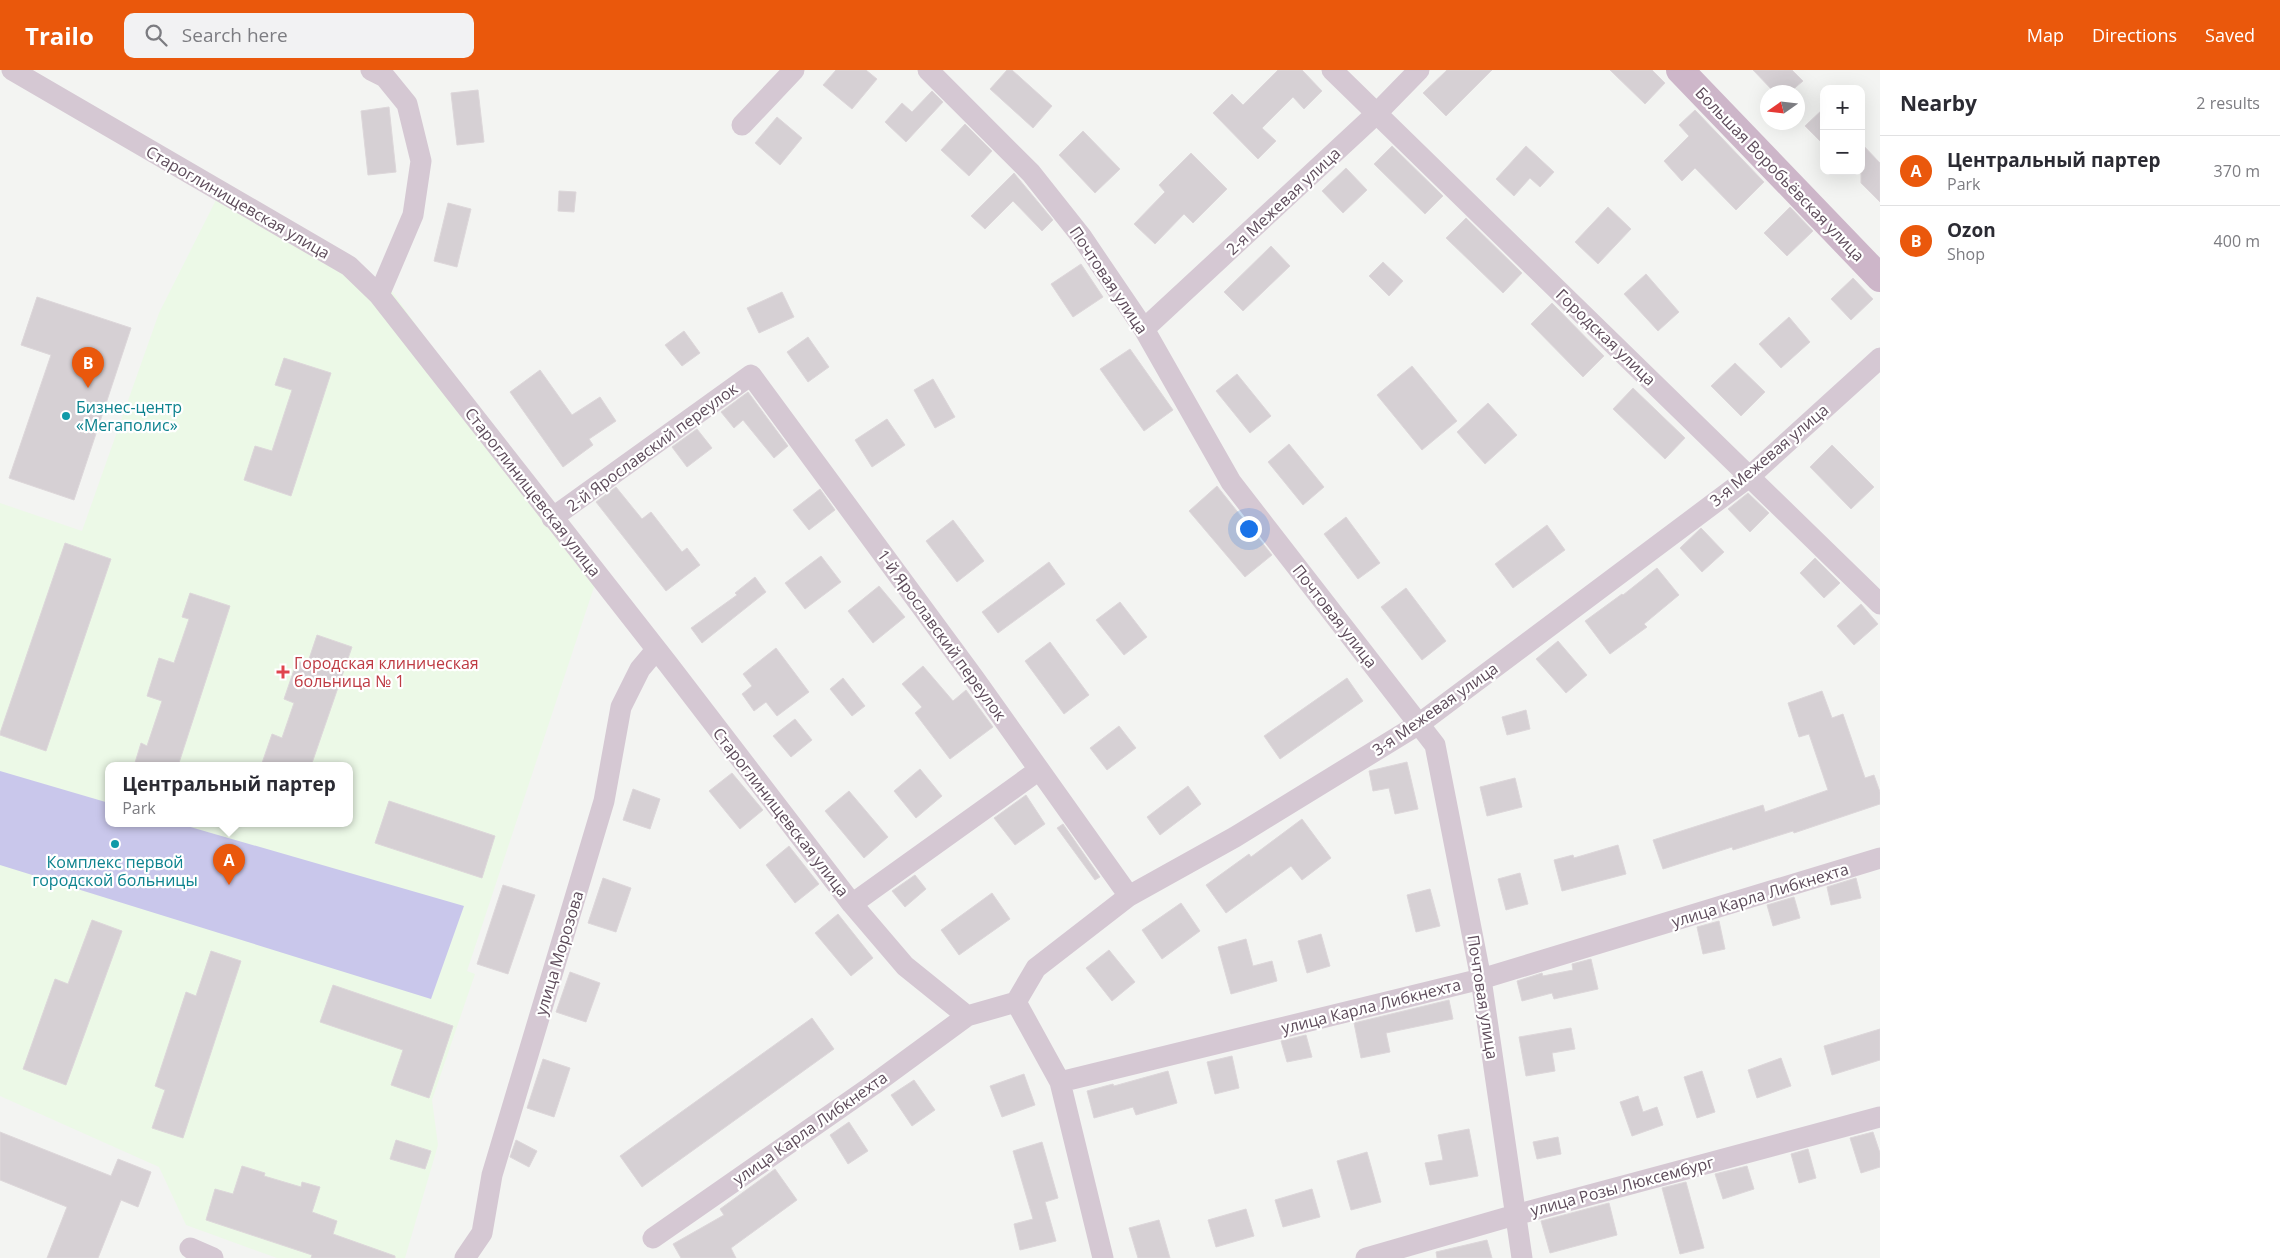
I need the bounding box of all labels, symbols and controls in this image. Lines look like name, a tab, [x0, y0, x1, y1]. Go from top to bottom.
search box	[124, 13, 474, 58]
text: Trailo	[25, 19, 94, 52]
icon: search	[142, 21, 170, 49]
text: Search here	[182, 22, 288, 48]
text: Map	[2027, 23, 2064, 47]
text: Directions	[2092, 23, 2177, 47]
text: Saved	[2205, 23, 2255, 47]
street label: Большая Воробьёвская улица	[1691, 82, 1869, 266]
north arrow	[1760, 85, 1805, 130]
map controls	[1820, 85, 1865, 175]
button: +	[1820, 85, 1865, 130]
text: Nearby	[1900, 89, 1977, 117]
text: 2 results	[2196, 92, 2260, 114]
button: −	[1820, 130, 1865, 175]
street label: Староглинищевская улица	[142, 140, 334, 264]
street label: 2-я Межевая улица	[1221, 142, 1345, 260]
text: Центральный партер	[1947, 147, 2161, 173]
text: A	[1910, 160, 1922, 182]
text: 370 m	[2214, 160, 2260, 182]
text: Park	[1947, 173, 1980, 195]
text: Ozon	[1947, 217, 1996, 243]
street label: Почтовая улица	[1065, 222, 1153, 338]
text: B	[1911, 230, 1921, 252]
text: 400 m	[2214, 230, 2260, 252]
text: Shop	[1947, 243, 1985, 265]
street label: Городская улица	[1551, 284, 1661, 390]
pin: B	[72, 347, 104, 388]
street label: 2-й Ярославский переулок	[562, 377, 742, 517]
place label: Бизнес-центр «Мегаполис»	[76, 396, 182, 436]
street label: 3-я Межевая улица	[1705, 399, 1833, 511]
street label: Староглинищевская улица	[460, 403, 606, 581]
marker: Бизнес-центр «Мегаполис»	[60, 410, 72, 422]
your location	[1236, 516, 1262, 542]
street label: 1-й Ярославский переулок	[872, 545, 1012, 725]
street label: Почтовая улица	[1288, 560, 1382, 672]
place label: Городская клиническая больница № 1	[294, 652, 479, 692]
street label: 3-я Межевая улица	[1368, 657, 1502, 761]
marker: Городская клиническая больница № 1	[276, 665, 290, 679]
street label: Староглинищевская улица	[708, 723, 854, 901]
popup	[105, 762, 353, 827]
text: Центральный партер	[122, 771, 336, 797]
text: Park	[122, 797, 156, 819]
marker: Комплекс первой городской больницы	[109, 838, 121, 850]
pin: A	[213, 844, 245, 885]
place label: Комплекс первой городской больницы	[32, 851, 198, 891]
street label: улица Карла Либкнехта	[1669, 858, 1851, 932]
street label: улица Морозова	[530, 888, 588, 1018]
street label: Почтовая улица	[1462, 933, 1504, 1061]
street label: улица Карла Либкнехта	[1279, 973, 1463, 1039]
street label: улица Карла Либкнехта	[728, 1066, 892, 1190]
street label: улица Розы Люксембург	[1528, 1151, 1716, 1221]

